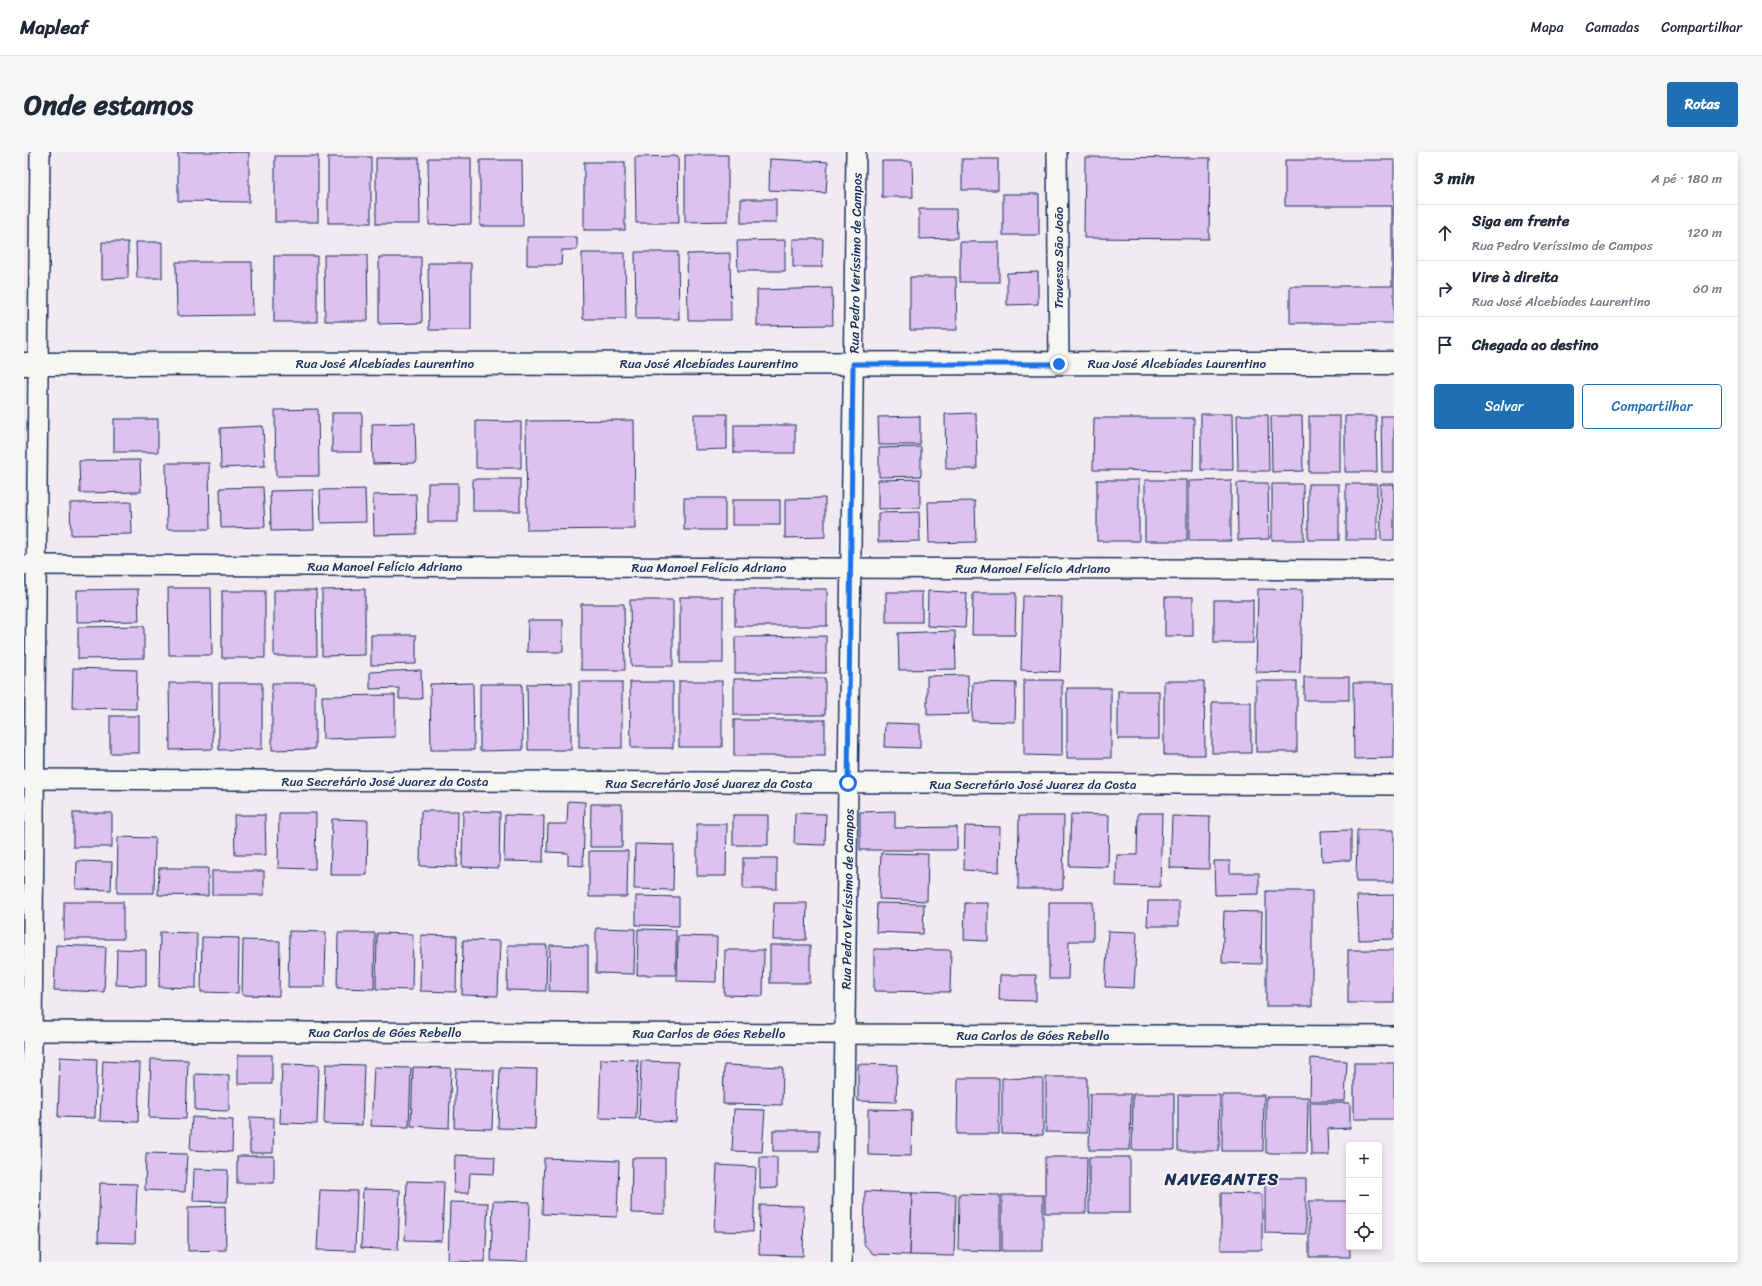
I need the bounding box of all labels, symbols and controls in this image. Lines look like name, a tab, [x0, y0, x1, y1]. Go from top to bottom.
text: Mapleaf	[20, 11, 88, 44]
text: Mapa	[1531, 15, 1563, 40]
text: Camadas	[1585, 15, 1639, 40]
text: Compartilhar	[1661, 15, 1742, 40]
text: Onde estamos	[24, 80, 193, 129]
button: Rotas	[1667, 82, 1738, 127]
text: 3 min	[1434, 163, 1475, 193]
text: A pé · 180 m	[1651, 167, 1722, 190]
street label: Rua Pedro Veríssimo de Campos	[842, 171, 869, 354]
street label: Travessa São João	[1047, 206, 1070, 309]
text: Siga em frente	[1472, 208, 1569, 234]
text: 120 m	[1687, 221, 1722, 244]
icon: ahead	[1434, 222, 1456, 244]
text: Rua Pedro Veríssimo de Campos	[1472, 234, 1653, 257]
text: Vire à direita	[1472, 264, 1558, 290]
text: 60 m	[1693, 277, 1722, 300]
icon: right	[1434, 278, 1456, 300]
text: Rua José Alcebíades Laurentino	[1472, 290, 1650, 313]
text: Chegada ao destino	[1472, 332, 1598, 358]
icon: arrive	[1434, 334, 1456, 356]
street label: Rua José Alcebíades Laurentino	[296, 352, 475, 375]
street label: Rua José Alcebíades Laurentino	[620, 352, 799, 375]
street label: Rua José Alcebíades Laurentino	[1088, 352, 1267, 375]
route end	[1050, 355, 1068, 373]
button: Salvar	[1434, 384, 1574, 429]
button: Compartilhar	[1582, 384, 1722, 429]
street label: Rua Manoel Felício Adriano	[308, 555, 463, 578]
street label: Rua Manoel Felício Adriano	[632, 556, 787, 579]
street label: Rua Manoel Felício Adriano	[956, 557, 1111, 580]
street label: Rua Secretário José Juarez da Costa	[282, 770, 489, 793]
street label: Rua Secretário José Juarez da Costa	[606, 772, 813, 795]
street label: Rua Secretário José Juarez da Costa	[930, 773, 1137, 796]
route start	[839, 774, 857, 792]
street label: Rua Pedro Veríssimo de Campos	[834, 807, 861, 990]
street label: Rua Carlos de Góes Rebello	[308, 1021, 462, 1044]
street label: Rua Carlos de Góes Rebello	[632, 1022, 786, 1045]
street label: Rua Carlos de Góes Rebello	[956, 1024, 1110, 1047]
map controls	[1346, 1142, 1382, 1250]
button: +	[1346, 1142, 1382, 1178]
district label: NAVEGANTES	[1164, 1164, 1279, 1194]
button: −	[1346, 1178, 1382, 1214]
button: locate	[1346, 1214, 1382, 1250]

